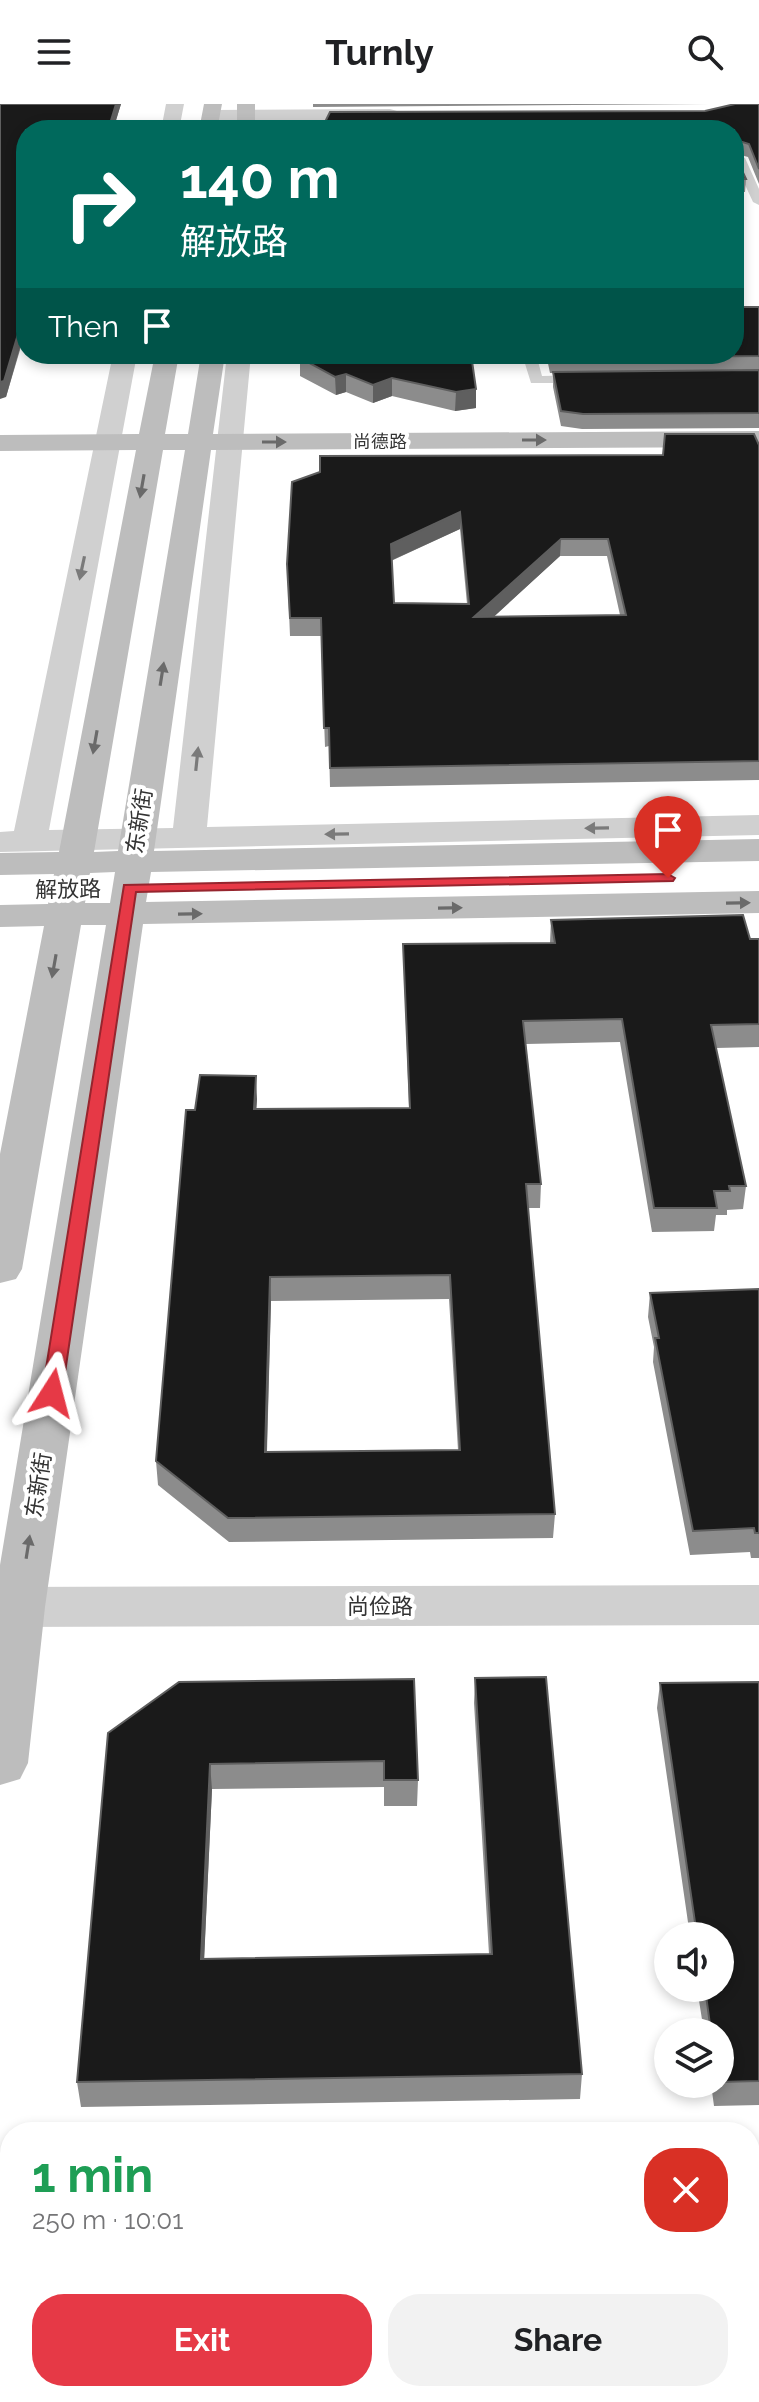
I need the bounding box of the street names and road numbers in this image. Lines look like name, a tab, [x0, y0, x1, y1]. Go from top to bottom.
street label: 尚德路	[353, 431, 407, 452]
street label: 东新街	[121, 786, 157, 856]
street label: 解放路	[35, 875, 101, 903]
street label: 东新街	[20, 1450, 56, 1520]
street label: 尚俭路	[347, 1593, 413, 1619]

